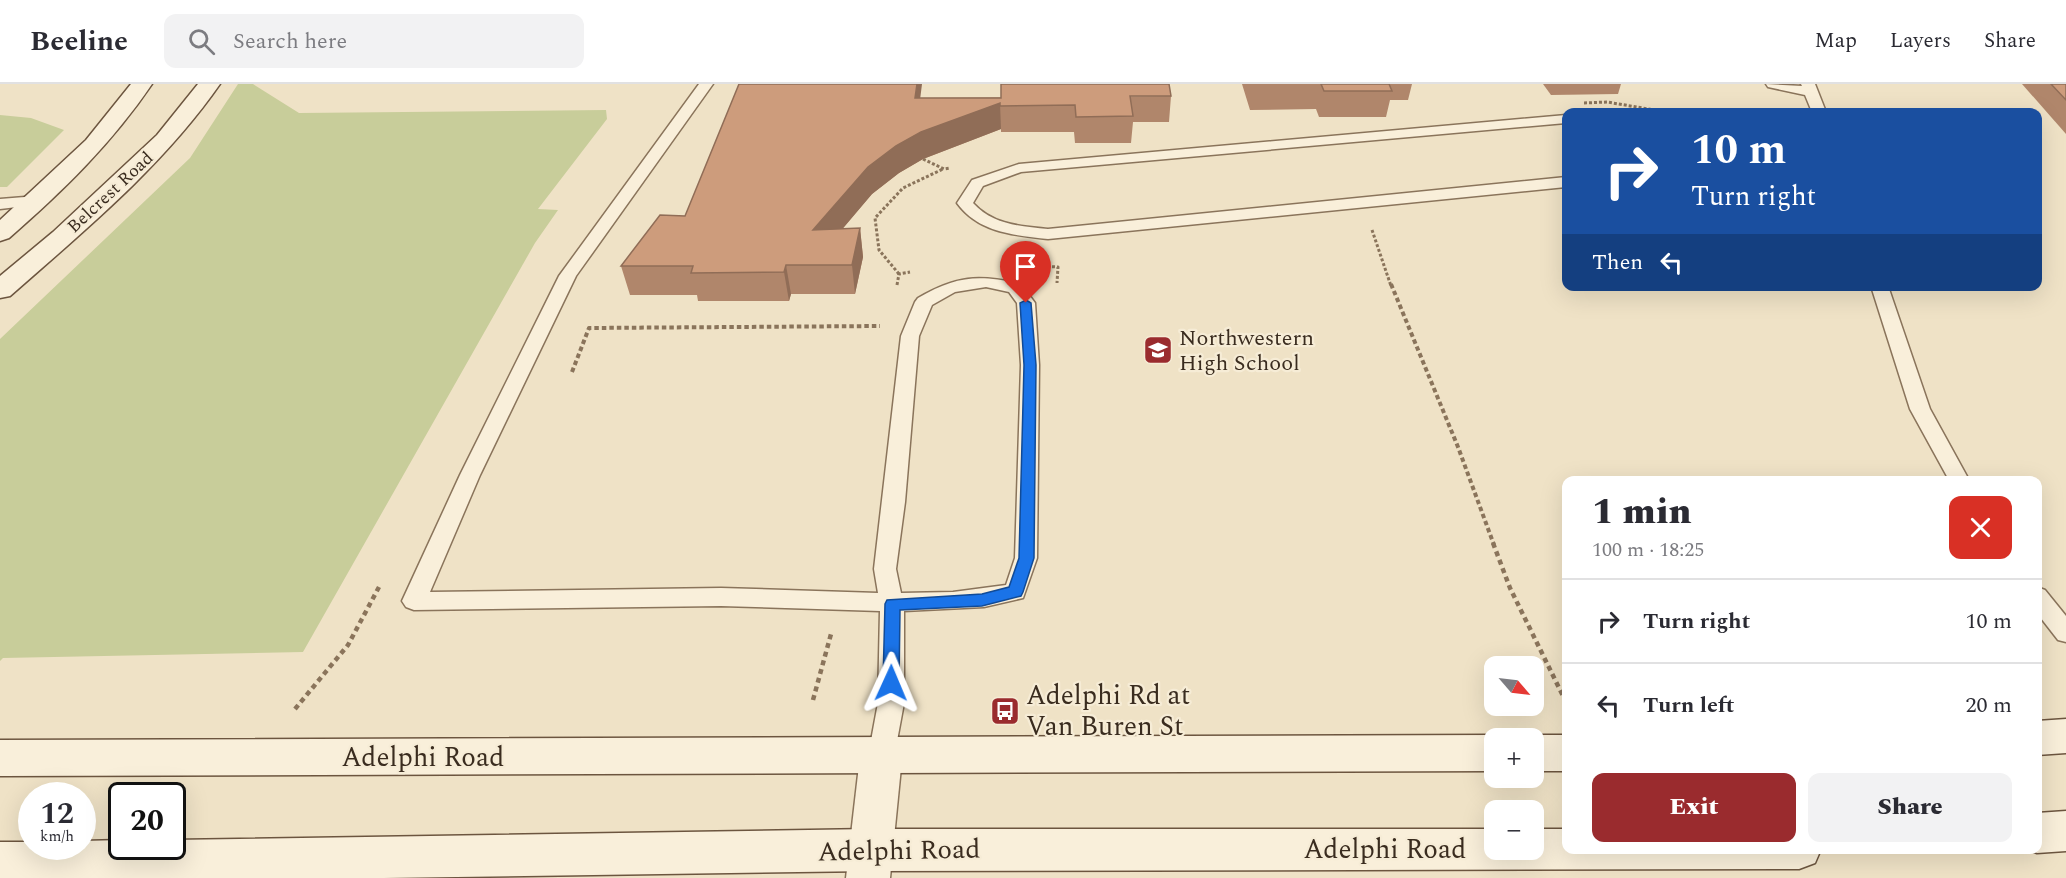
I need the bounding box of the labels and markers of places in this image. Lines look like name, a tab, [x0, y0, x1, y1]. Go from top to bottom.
pin	[1000, 241, 1051, 303]
place label: Northwestern High School	[1179, 322, 1314, 380]
school or university icon: Northwestern High School	[1142, 334, 1174, 366]
place label: Adelphi Rd at Van Buren St	[1026, 675, 1190, 748]
bus stop icon: Adelphi Rd at Van Buren St	[989, 695, 1021, 727]

